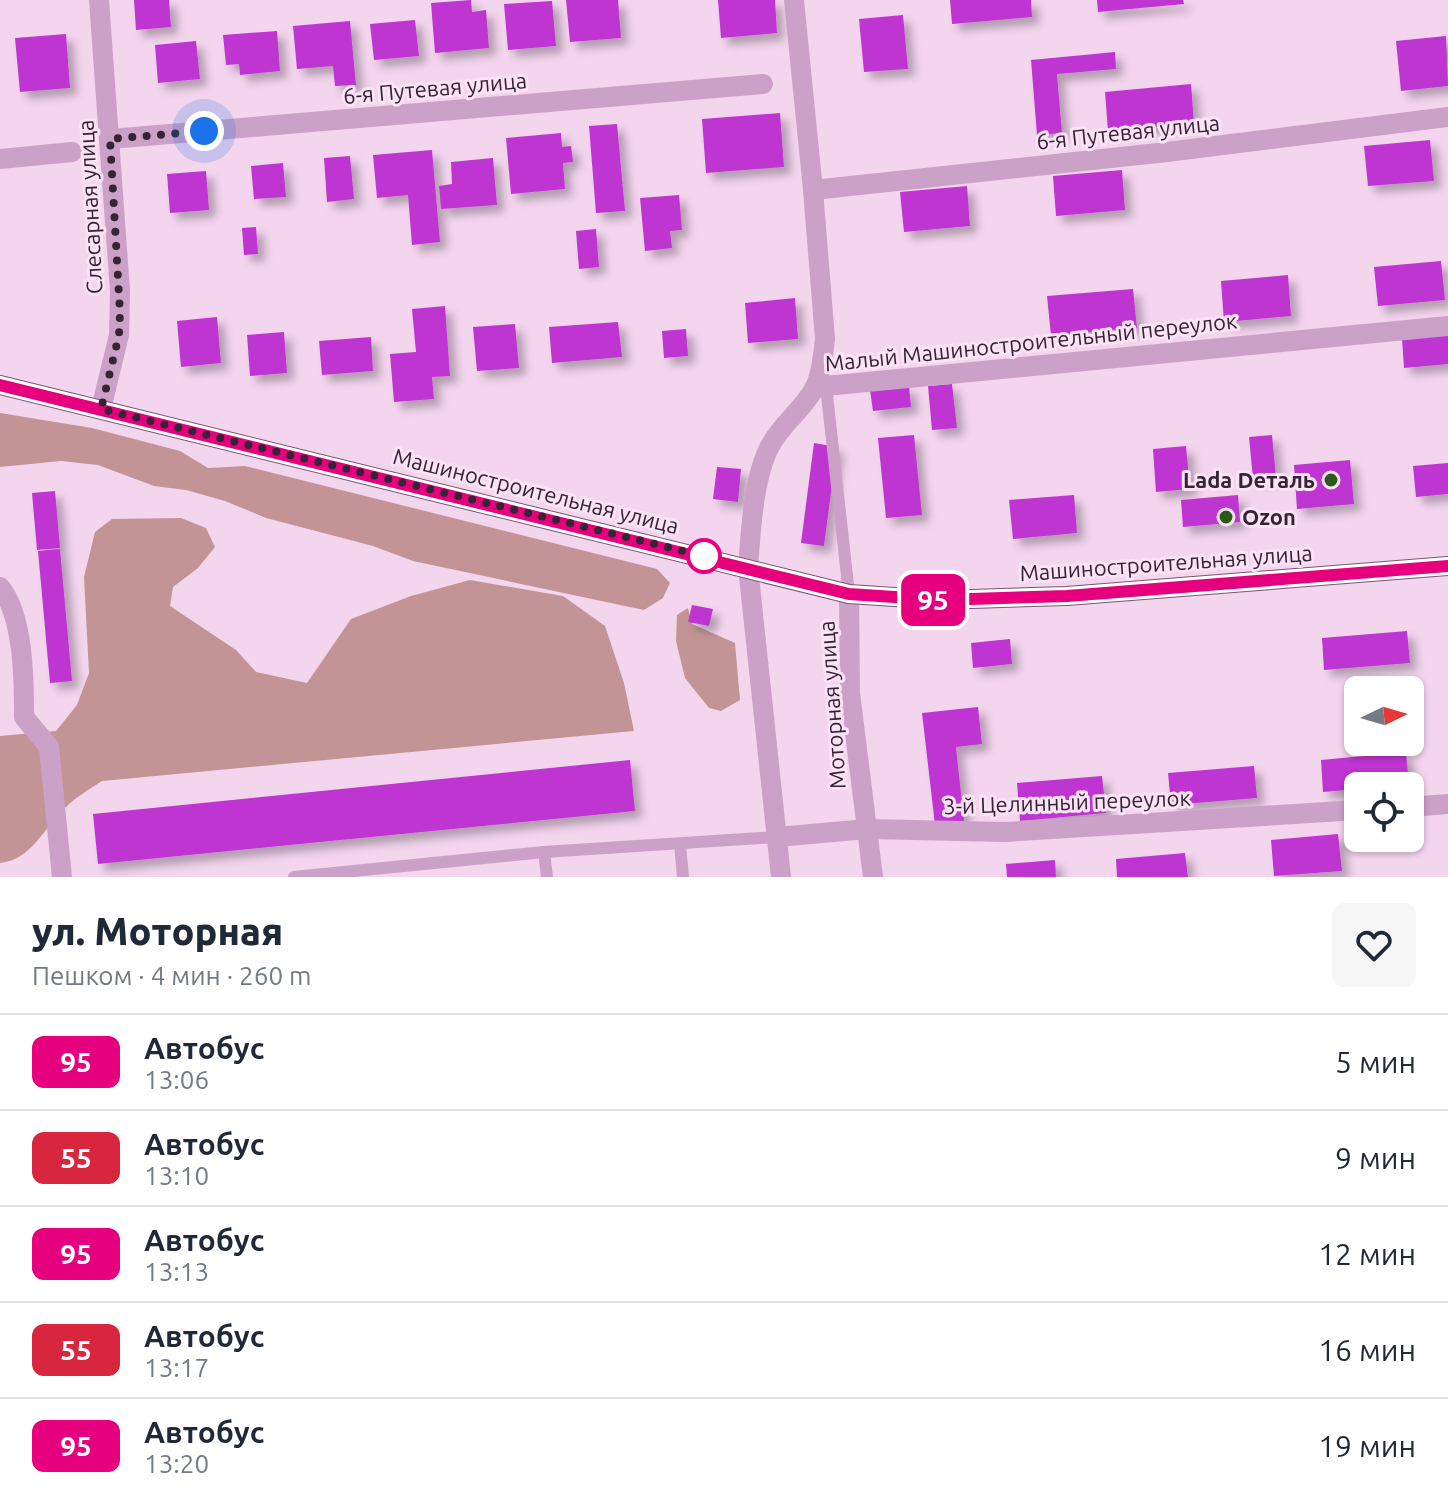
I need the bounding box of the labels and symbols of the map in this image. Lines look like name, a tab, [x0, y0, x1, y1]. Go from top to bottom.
street label: 6-я Путевая улица	[342, 67, 528, 108]
street label: 6-я Путевая улица	[1035, 109, 1221, 154]
your location	[184, 111, 224, 151]
street label: Слесарная улица	[72, 119, 107, 295]
street label: Малый Машиностроительный переулок	[824, 307, 1238, 376]
street label: Машиностроительная улица	[391, 443, 682, 538]
place label: Lada Dеталь	[1183, 467, 1315, 492]
marker: Lada Dеталь	[1322, 471, 1340, 489]
place label: Ozon	[1242, 504, 1296, 529]
marker: Ozon	[1217, 508, 1235, 526]
unlabelled marker	[687, 539, 721, 573]
street label: Машиностроительная улица	[1019, 540, 1313, 585]
line badge: 95	[897, 574, 969, 626]
street label: Моторная улица	[813, 620, 850, 790]
north arrow	[1344, 676, 1424, 756]
street label: 3-й Целинный переулок	[943, 785, 1191, 818]

